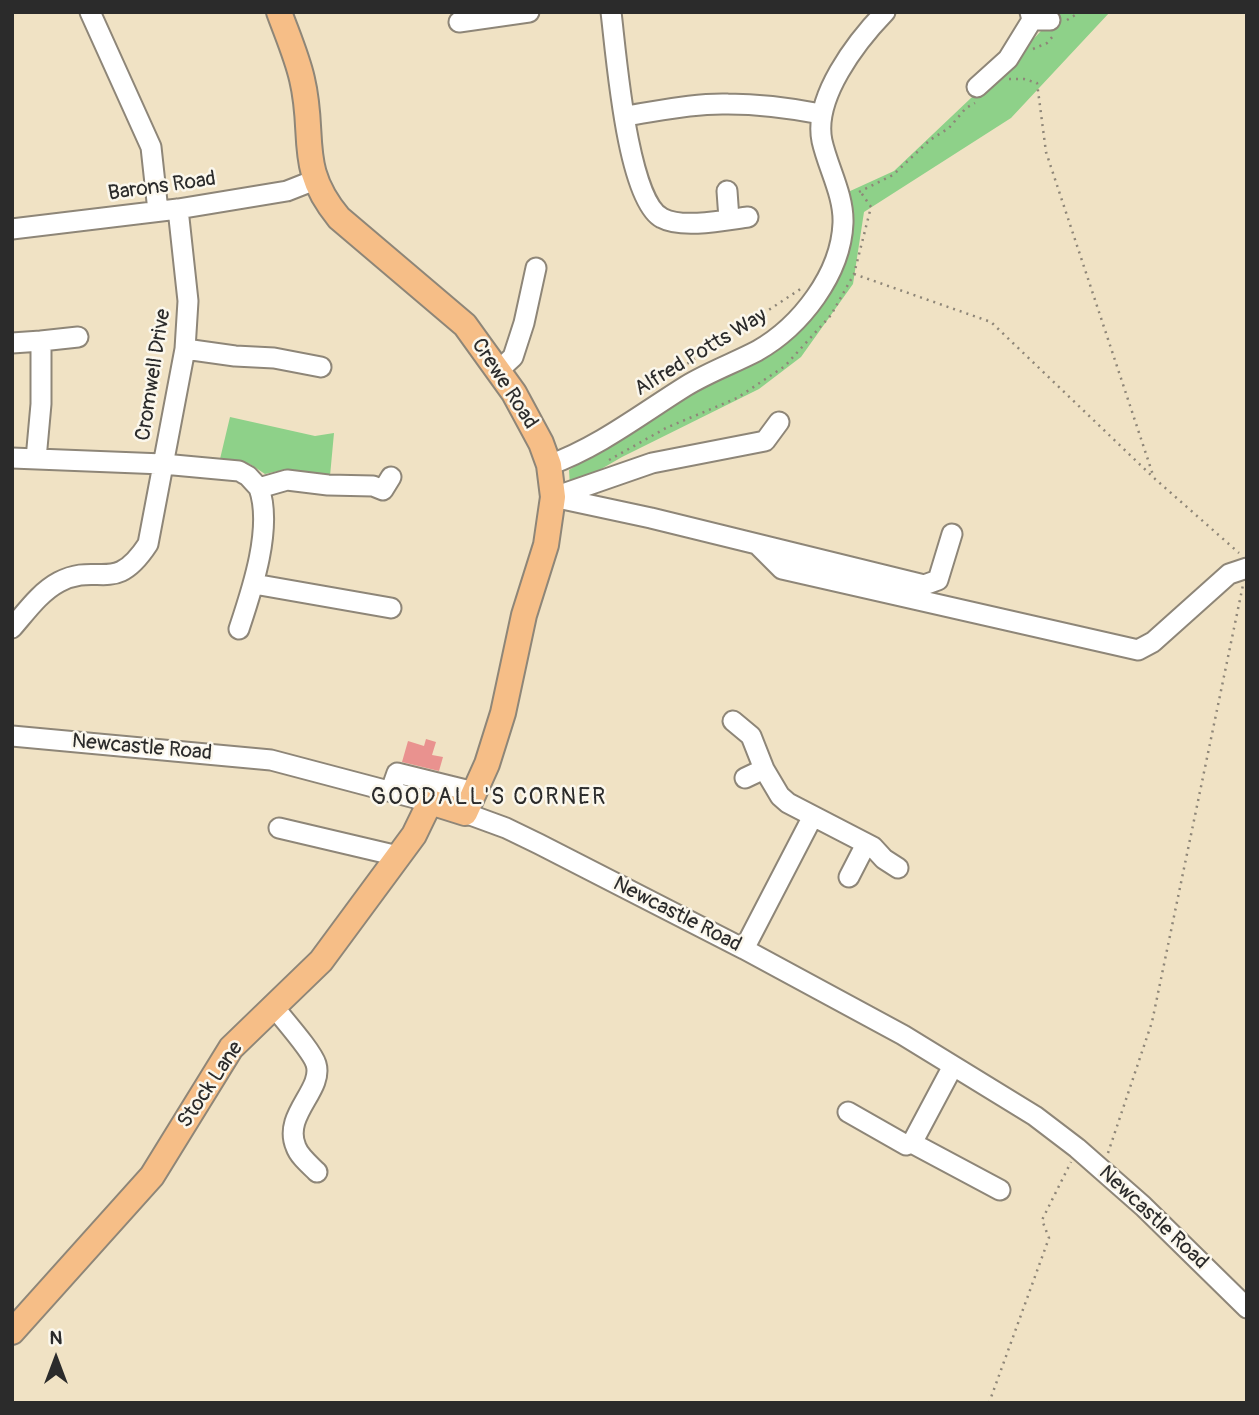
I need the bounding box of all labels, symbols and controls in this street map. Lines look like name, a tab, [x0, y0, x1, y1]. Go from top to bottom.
street label: Barons Road	[106, 167, 218, 207]
street label: Alfred Potts Way	[630, 304, 772, 402]
street label: Cromwell Drive	[131, 307, 177, 443]
street label: Crewe Road	[465, 334, 543, 434]
street label: Newcastle Road	[71, 729, 213, 767]
district label: GOODALL'S CORNER	[373, 784, 605, 812]
street label: Newcastle Road	[609, 872, 745, 958]
street label: Stock Lane	[173, 1037, 249, 1133]
street label: Newcastle Road	[1093, 1161, 1213, 1275]
north arrow	[21, 1324, 91, 1394]
text: N	[50, 1326, 62, 1350]

